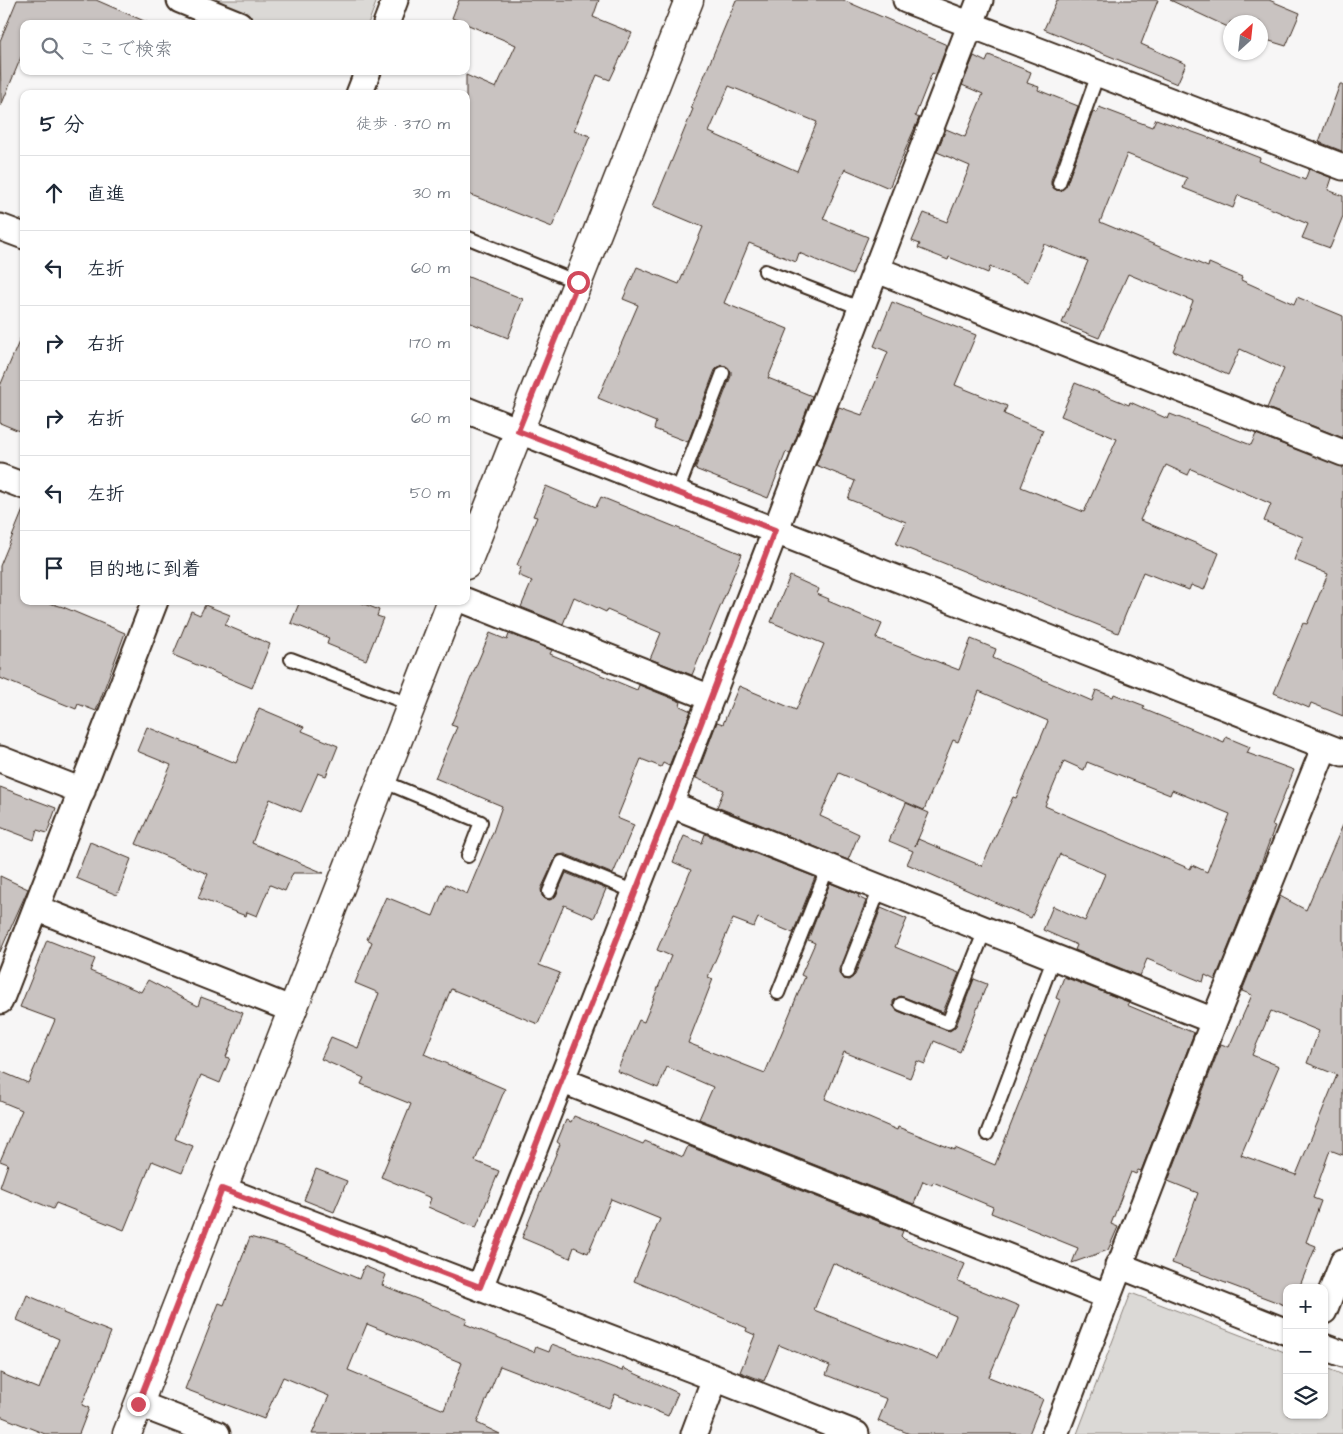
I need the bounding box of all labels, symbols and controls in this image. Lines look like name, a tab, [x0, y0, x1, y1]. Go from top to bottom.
north arrow	[1223, 15, 1268, 60]
search box	[20, 20, 470, 75]
icon: search	[38, 34, 66, 62]
text: ここで検索	[78, 36, 173, 63]
text: 5 分	[40, 110, 84, 139]
text: 徒歩 · 370 m	[356, 113, 450, 135]
icon: ahead	[40, 179, 68, 207]
text: 直進	[87, 181, 125, 208]
text: 30 m	[413, 182, 450, 204]
icon: left	[40, 254, 68, 282]
text: 左折	[87, 256, 125, 283]
text: 60 m	[411, 257, 450, 279]
route start	[567, 271, 590, 294]
icon: right	[40, 329, 68, 357]
text: 右折	[87, 331, 125, 358]
text: 170 m	[409, 332, 450, 354]
icon: right	[40, 404, 68, 432]
text: 右折	[87, 406, 125, 433]
text: 60 m	[411, 407, 450, 429]
icon: left	[40, 479, 68, 507]
text: 左折	[87, 481, 125, 508]
text: 50 m	[410, 482, 450, 504]
icon: arrive	[40, 554, 68, 582]
text: 目的地に到着	[87, 556, 201, 583]
map controls	[1283, 1284, 1328, 1419]
button: +	[1283, 1284, 1328, 1329]
button: −	[1283, 1329, 1328, 1374]
button: layers	[1283, 1374, 1328, 1419]
route end	[127, 1393, 150, 1416]

